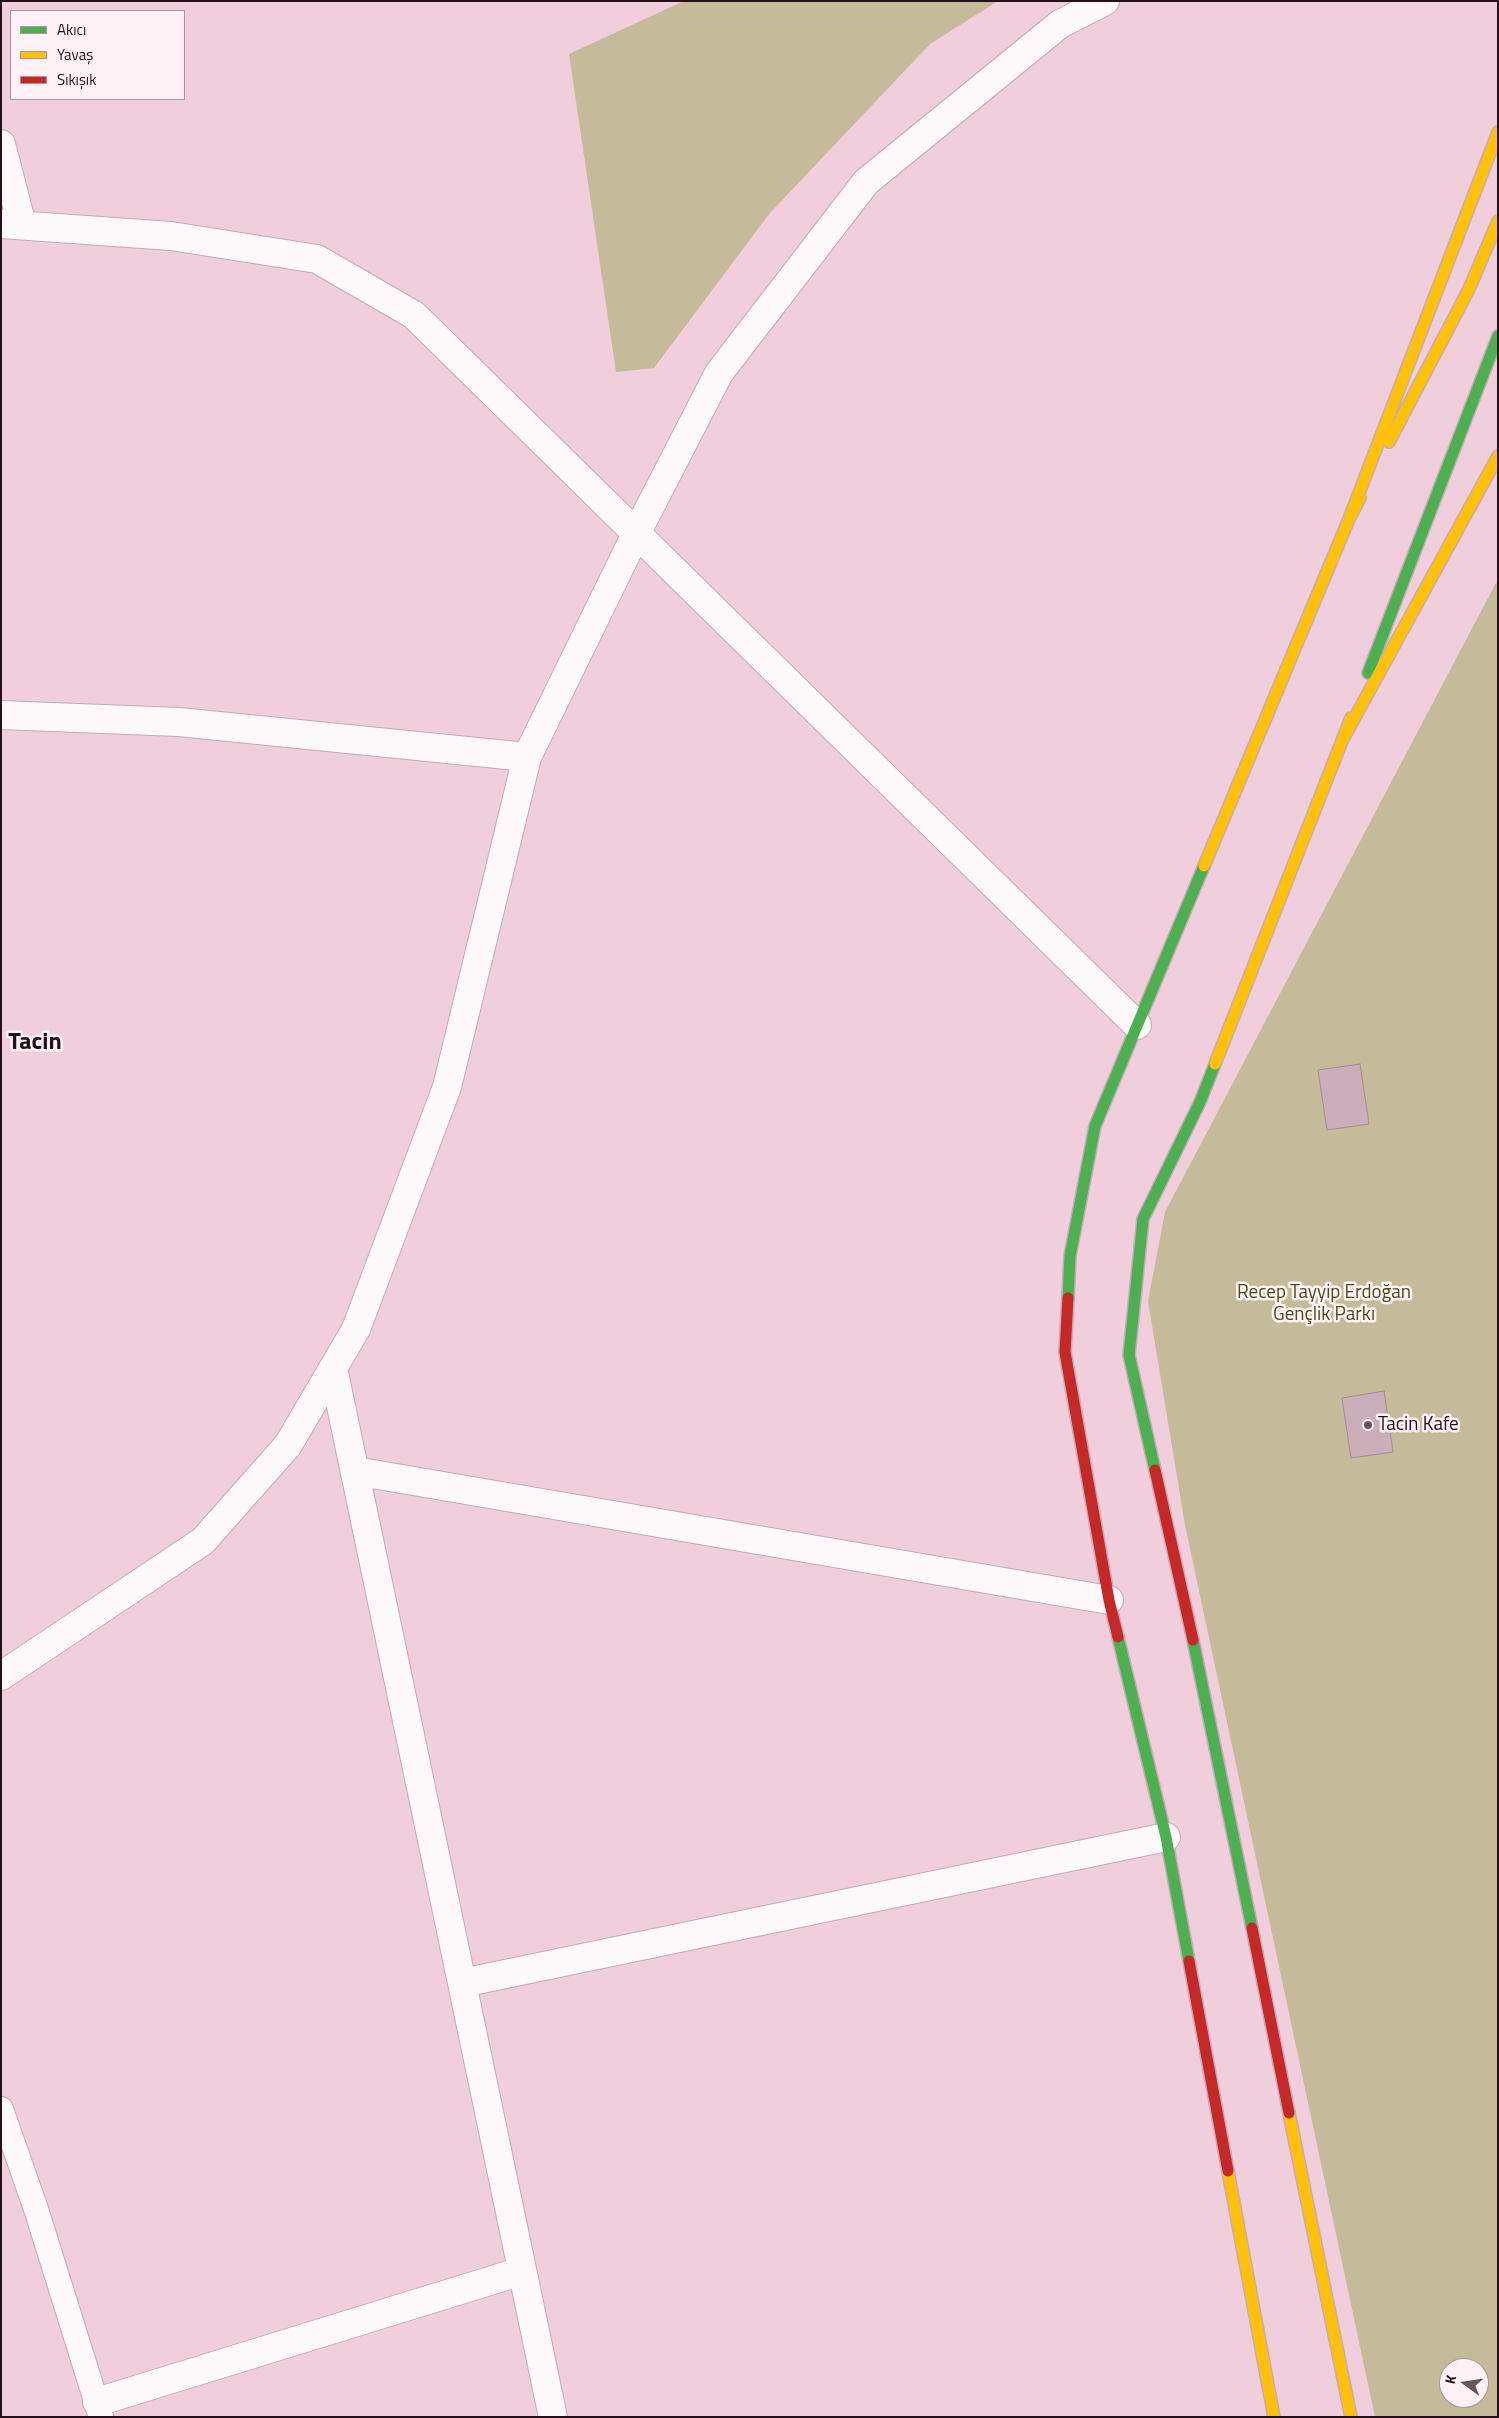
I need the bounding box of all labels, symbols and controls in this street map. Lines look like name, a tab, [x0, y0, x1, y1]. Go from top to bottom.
legend	[10, 10, 185, 100]
text: Akıcı	[57, 18, 86, 41]
text: Yavaş	[57, 43, 93, 66]
text: Sıkışık	[57, 68, 96, 91]
district label: Tacin	[8, 1029, 62, 1057]
park label: Recep Tayyip Erdoğan Gençlik Parkı	[1237, 1282, 1411, 1326]
place label: Tacin Kafe	[1378, 1414, 1459, 1436]
marker: Tacin Kafe	[1362, 1419, 1374, 1431]
north arrow	[1439, 2358, 1489, 2408]
text: K	[1439, 2373, 1461, 2386]

